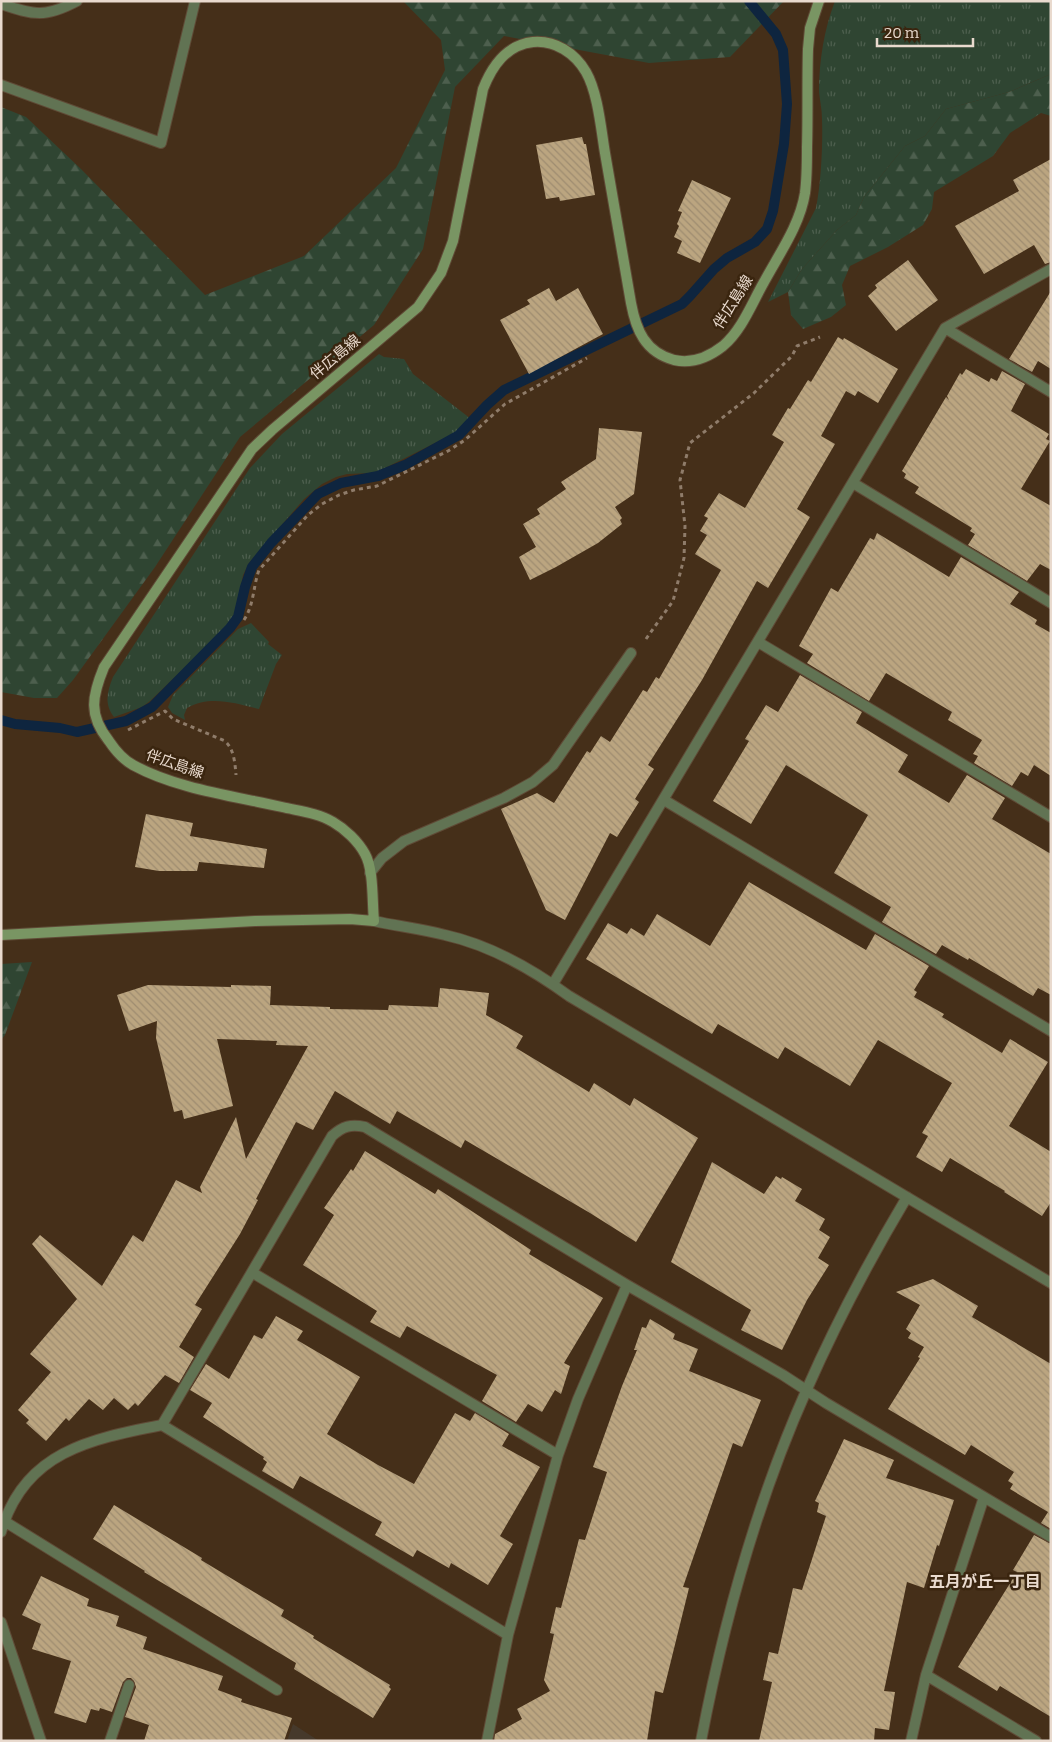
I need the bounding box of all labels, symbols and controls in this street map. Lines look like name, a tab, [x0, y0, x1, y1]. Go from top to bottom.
scale bar	[877, 15, 973, 47]
text: 20 m	[884, 24, 920, 42]
street label: 伴広島線	[709, 272, 757, 332]
street label: 伴広島線	[306, 331, 364, 383]
street label: 伴広島線	[144, 746, 206, 782]
district label: 五月が丘一丁目	[929, 1572, 1041, 1591]

